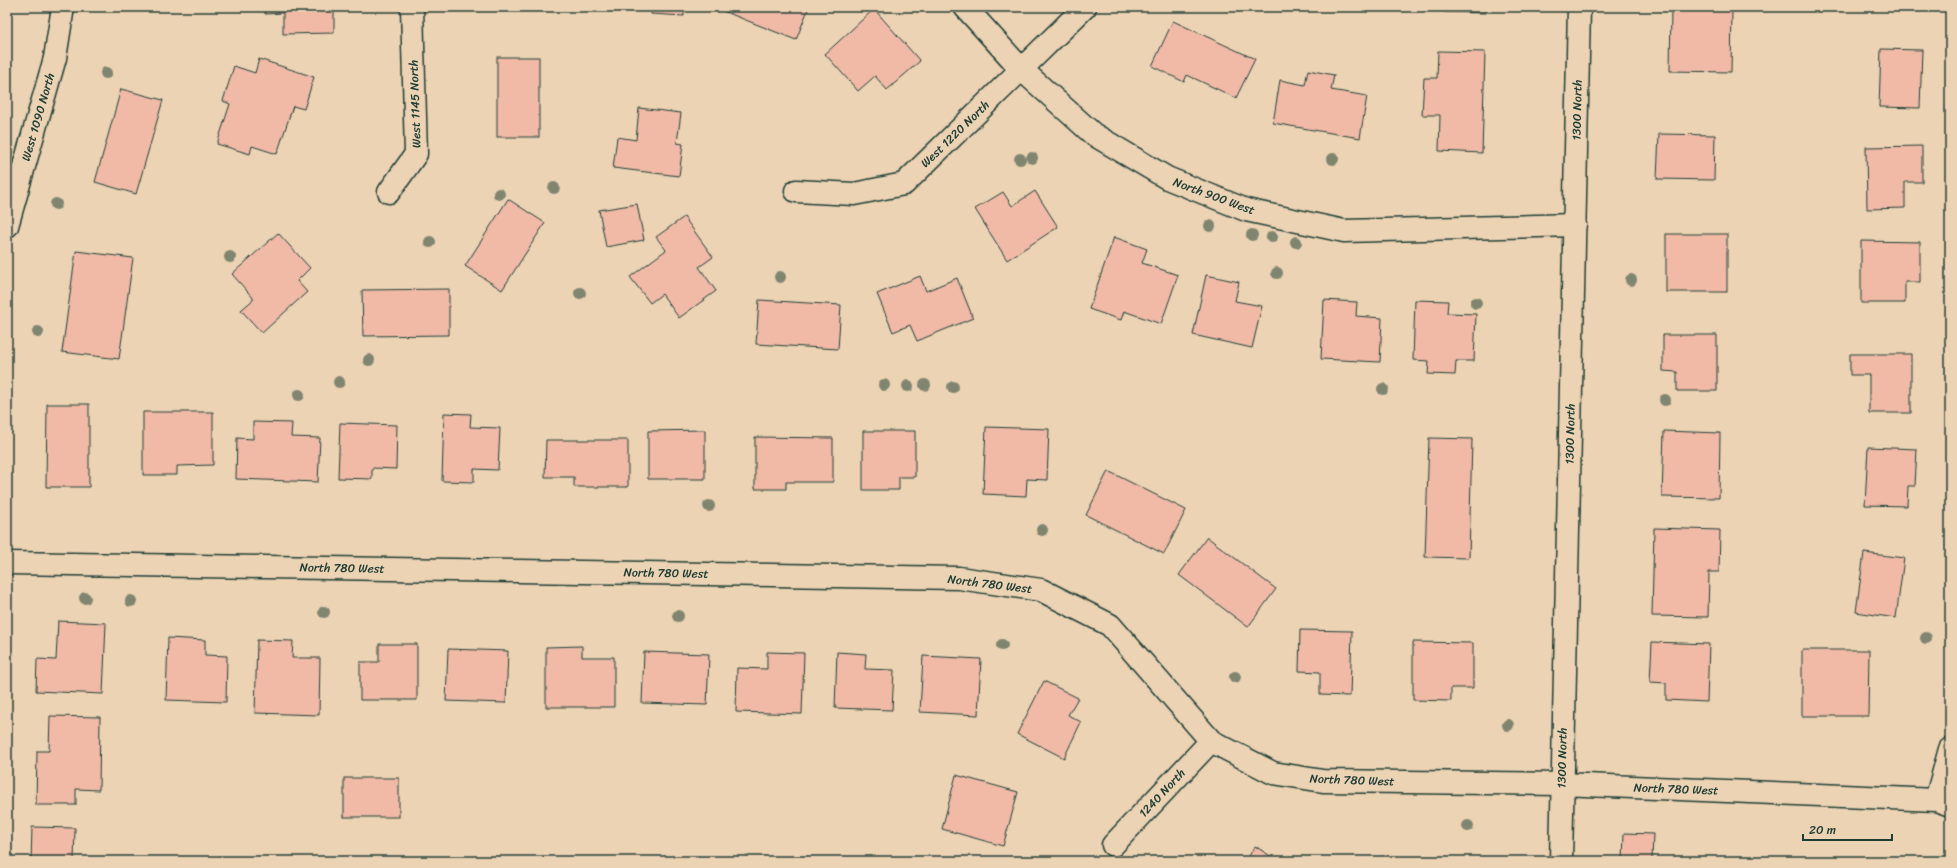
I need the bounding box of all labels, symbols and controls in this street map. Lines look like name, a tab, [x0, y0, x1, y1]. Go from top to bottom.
street label: West 1145 North	[402, 59, 428, 149]
street label: West 1090 North	[15, 70, 61, 164]
street label: 1300 North	[1565, 79, 1589, 141]
street label: West 1220 North	[915, 95, 995, 173]
street label: North 900 West	[1170, 171, 1258, 221]
street label: 1300 North	[1558, 403, 1582, 465]
street label: North 780 West	[299, 556, 385, 580]
street label: North 780 West	[623, 561, 709, 585]
street label: North 780 West	[946, 568, 1034, 600]
street label: 1300 North	[1550, 727, 1574, 789]
street label: 1240 North	[1133, 763, 1191, 823]
street label: North 780 West	[1309, 768, 1395, 792]
street label: North 780 West	[1633, 777, 1719, 801]
scale bar	[1803, 816, 1892, 842]
text: 20 m	[1809, 819, 1836, 841]

